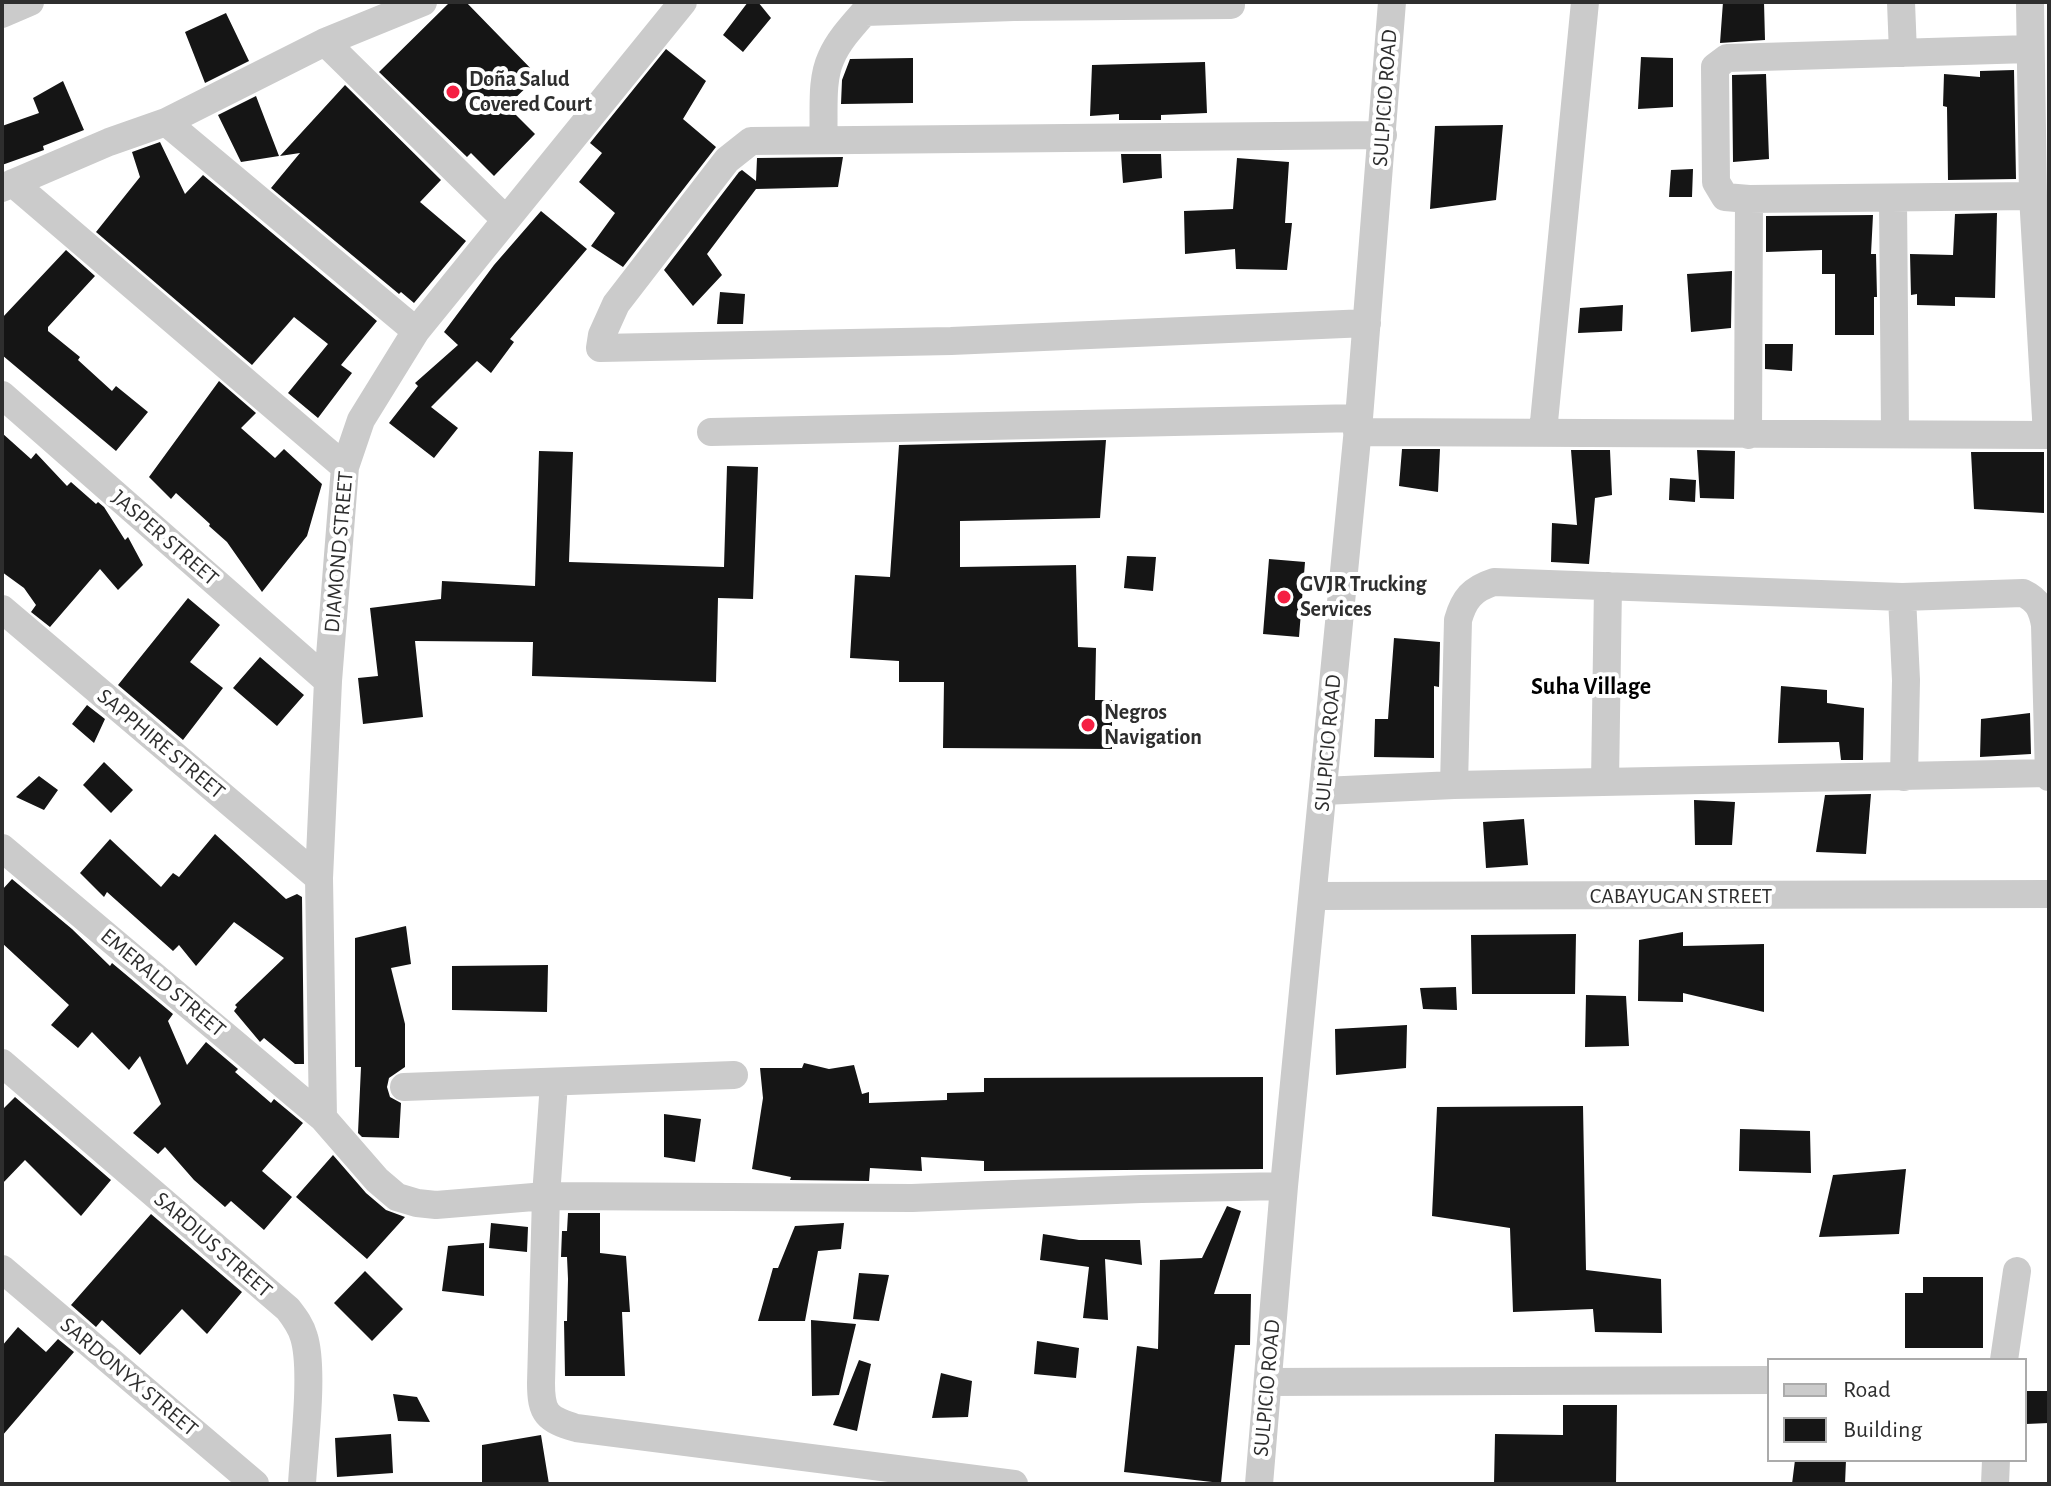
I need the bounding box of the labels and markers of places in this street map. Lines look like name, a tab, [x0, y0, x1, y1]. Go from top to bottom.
place label: Doña Salud Covered Court	[469, 66, 592, 118]
marker: Doña Salud Covered Court	[444, 83, 462, 101]
place label: GVJR Trucking Services	[1300, 571, 1427, 622]
marker: GVJR Trucking Services	[1275, 588, 1293, 606]
place label: Negros Navigation	[1104, 699, 1202, 750]
marker: Negros Navigation	[1079, 716, 1097, 734]

